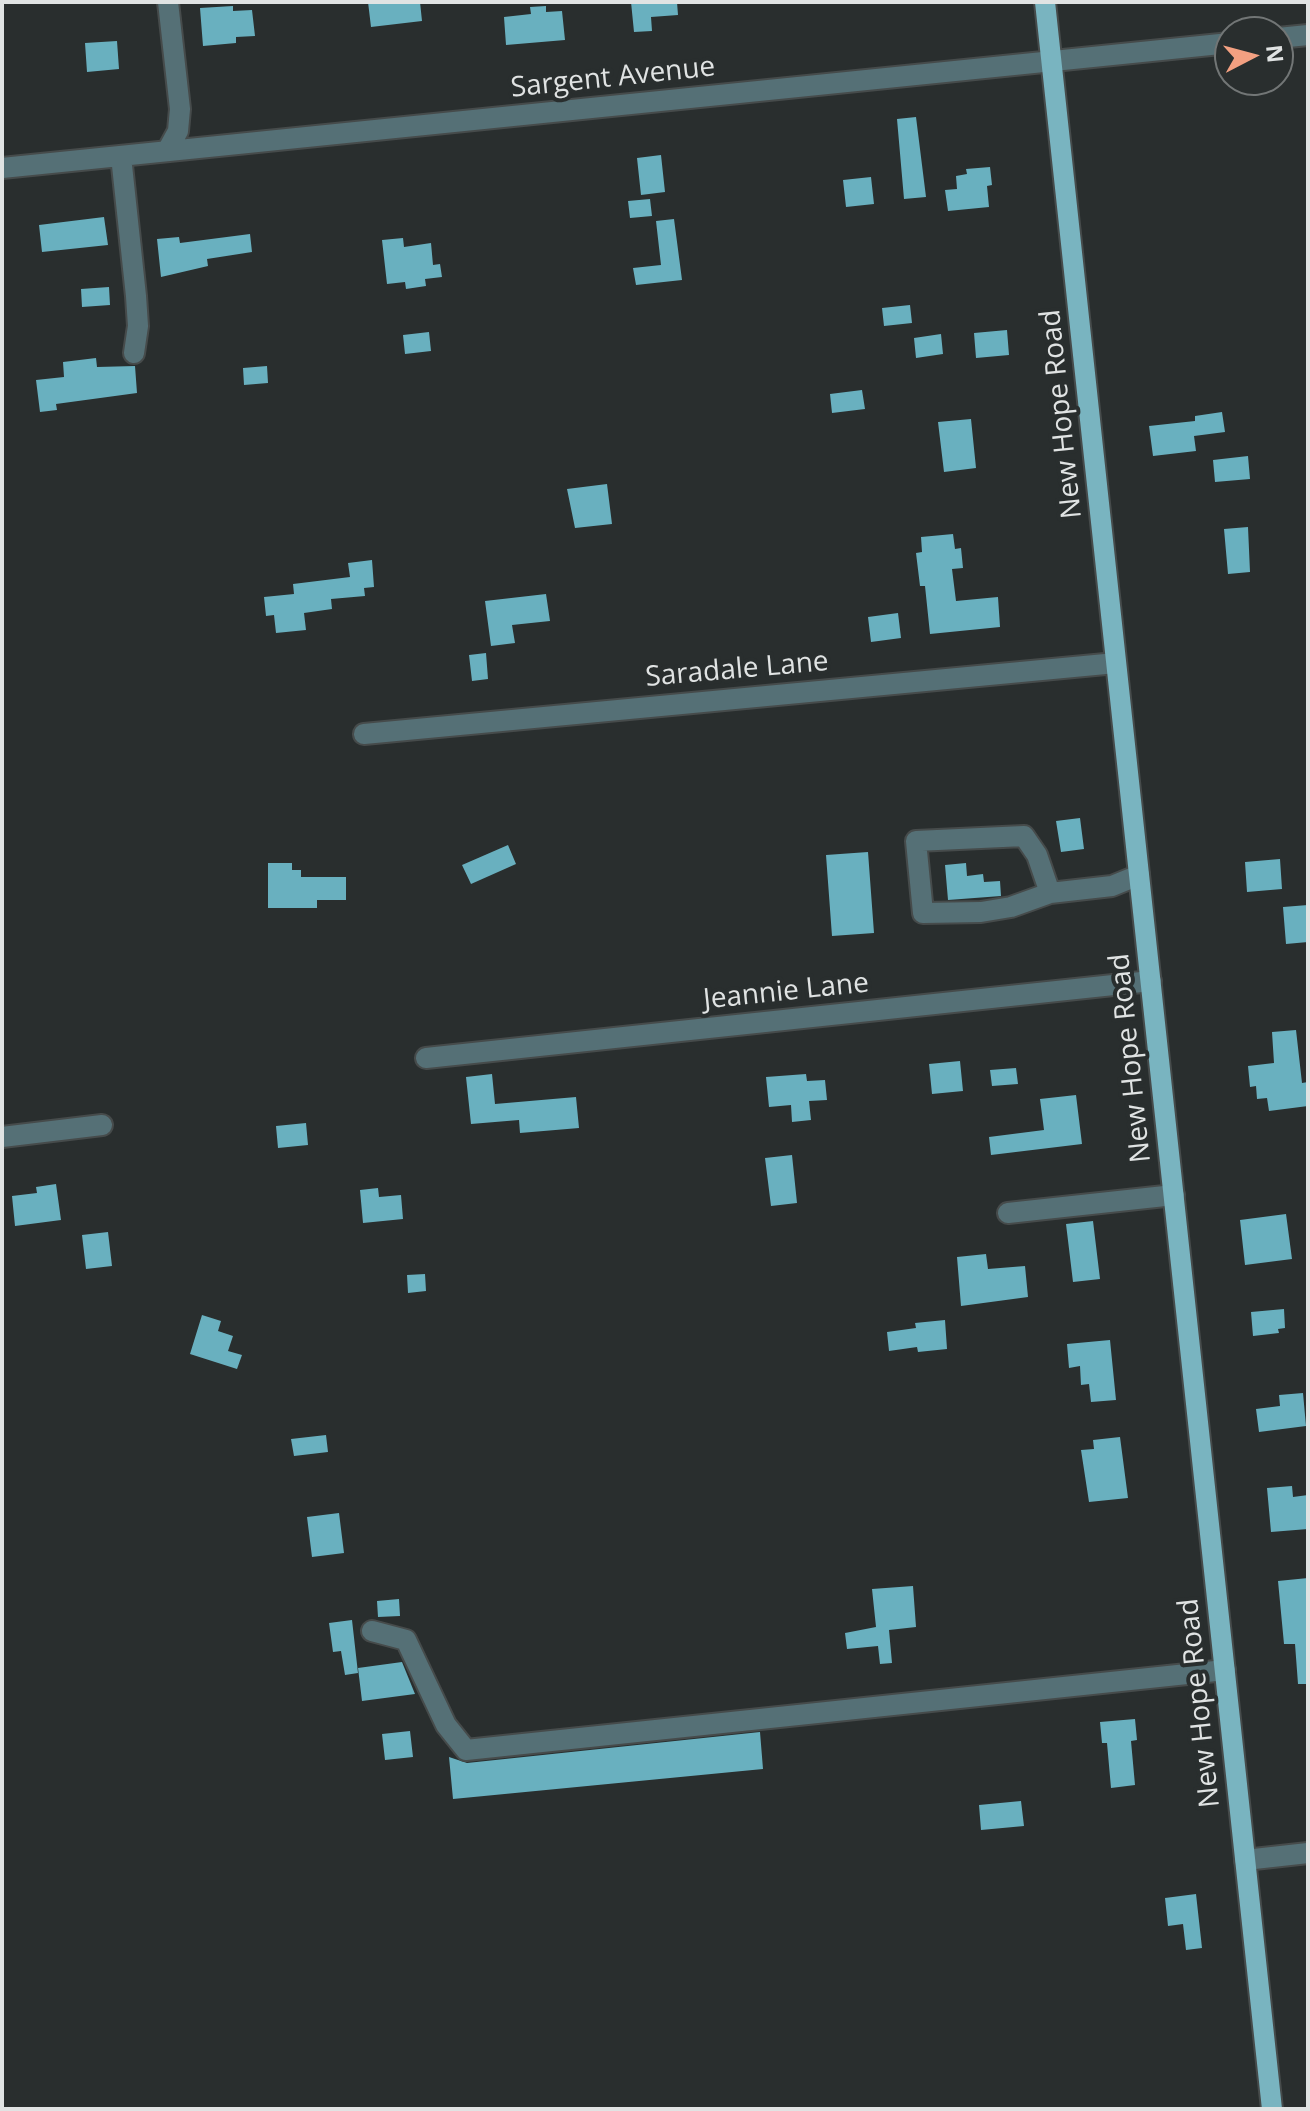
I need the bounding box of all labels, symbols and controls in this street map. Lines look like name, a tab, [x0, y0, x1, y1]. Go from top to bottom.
north arrow	[1214, 16, 1294, 96]
text: N	[1260, 43, 1292, 64]
street label: Sargent Avenue	[509, 51, 717, 105]
street label: New Hope Road	[1034, 308, 1090, 520]
street label: Saradale Lane	[644, 645, 830, 695]
street label: New Hope Road	[1103, 952, 1159, 1164]
street label: Jeannie Lane	[702, 967, 870, 1017]
street label: New Hope Road	[1172, 1597, 1228, 1809]

